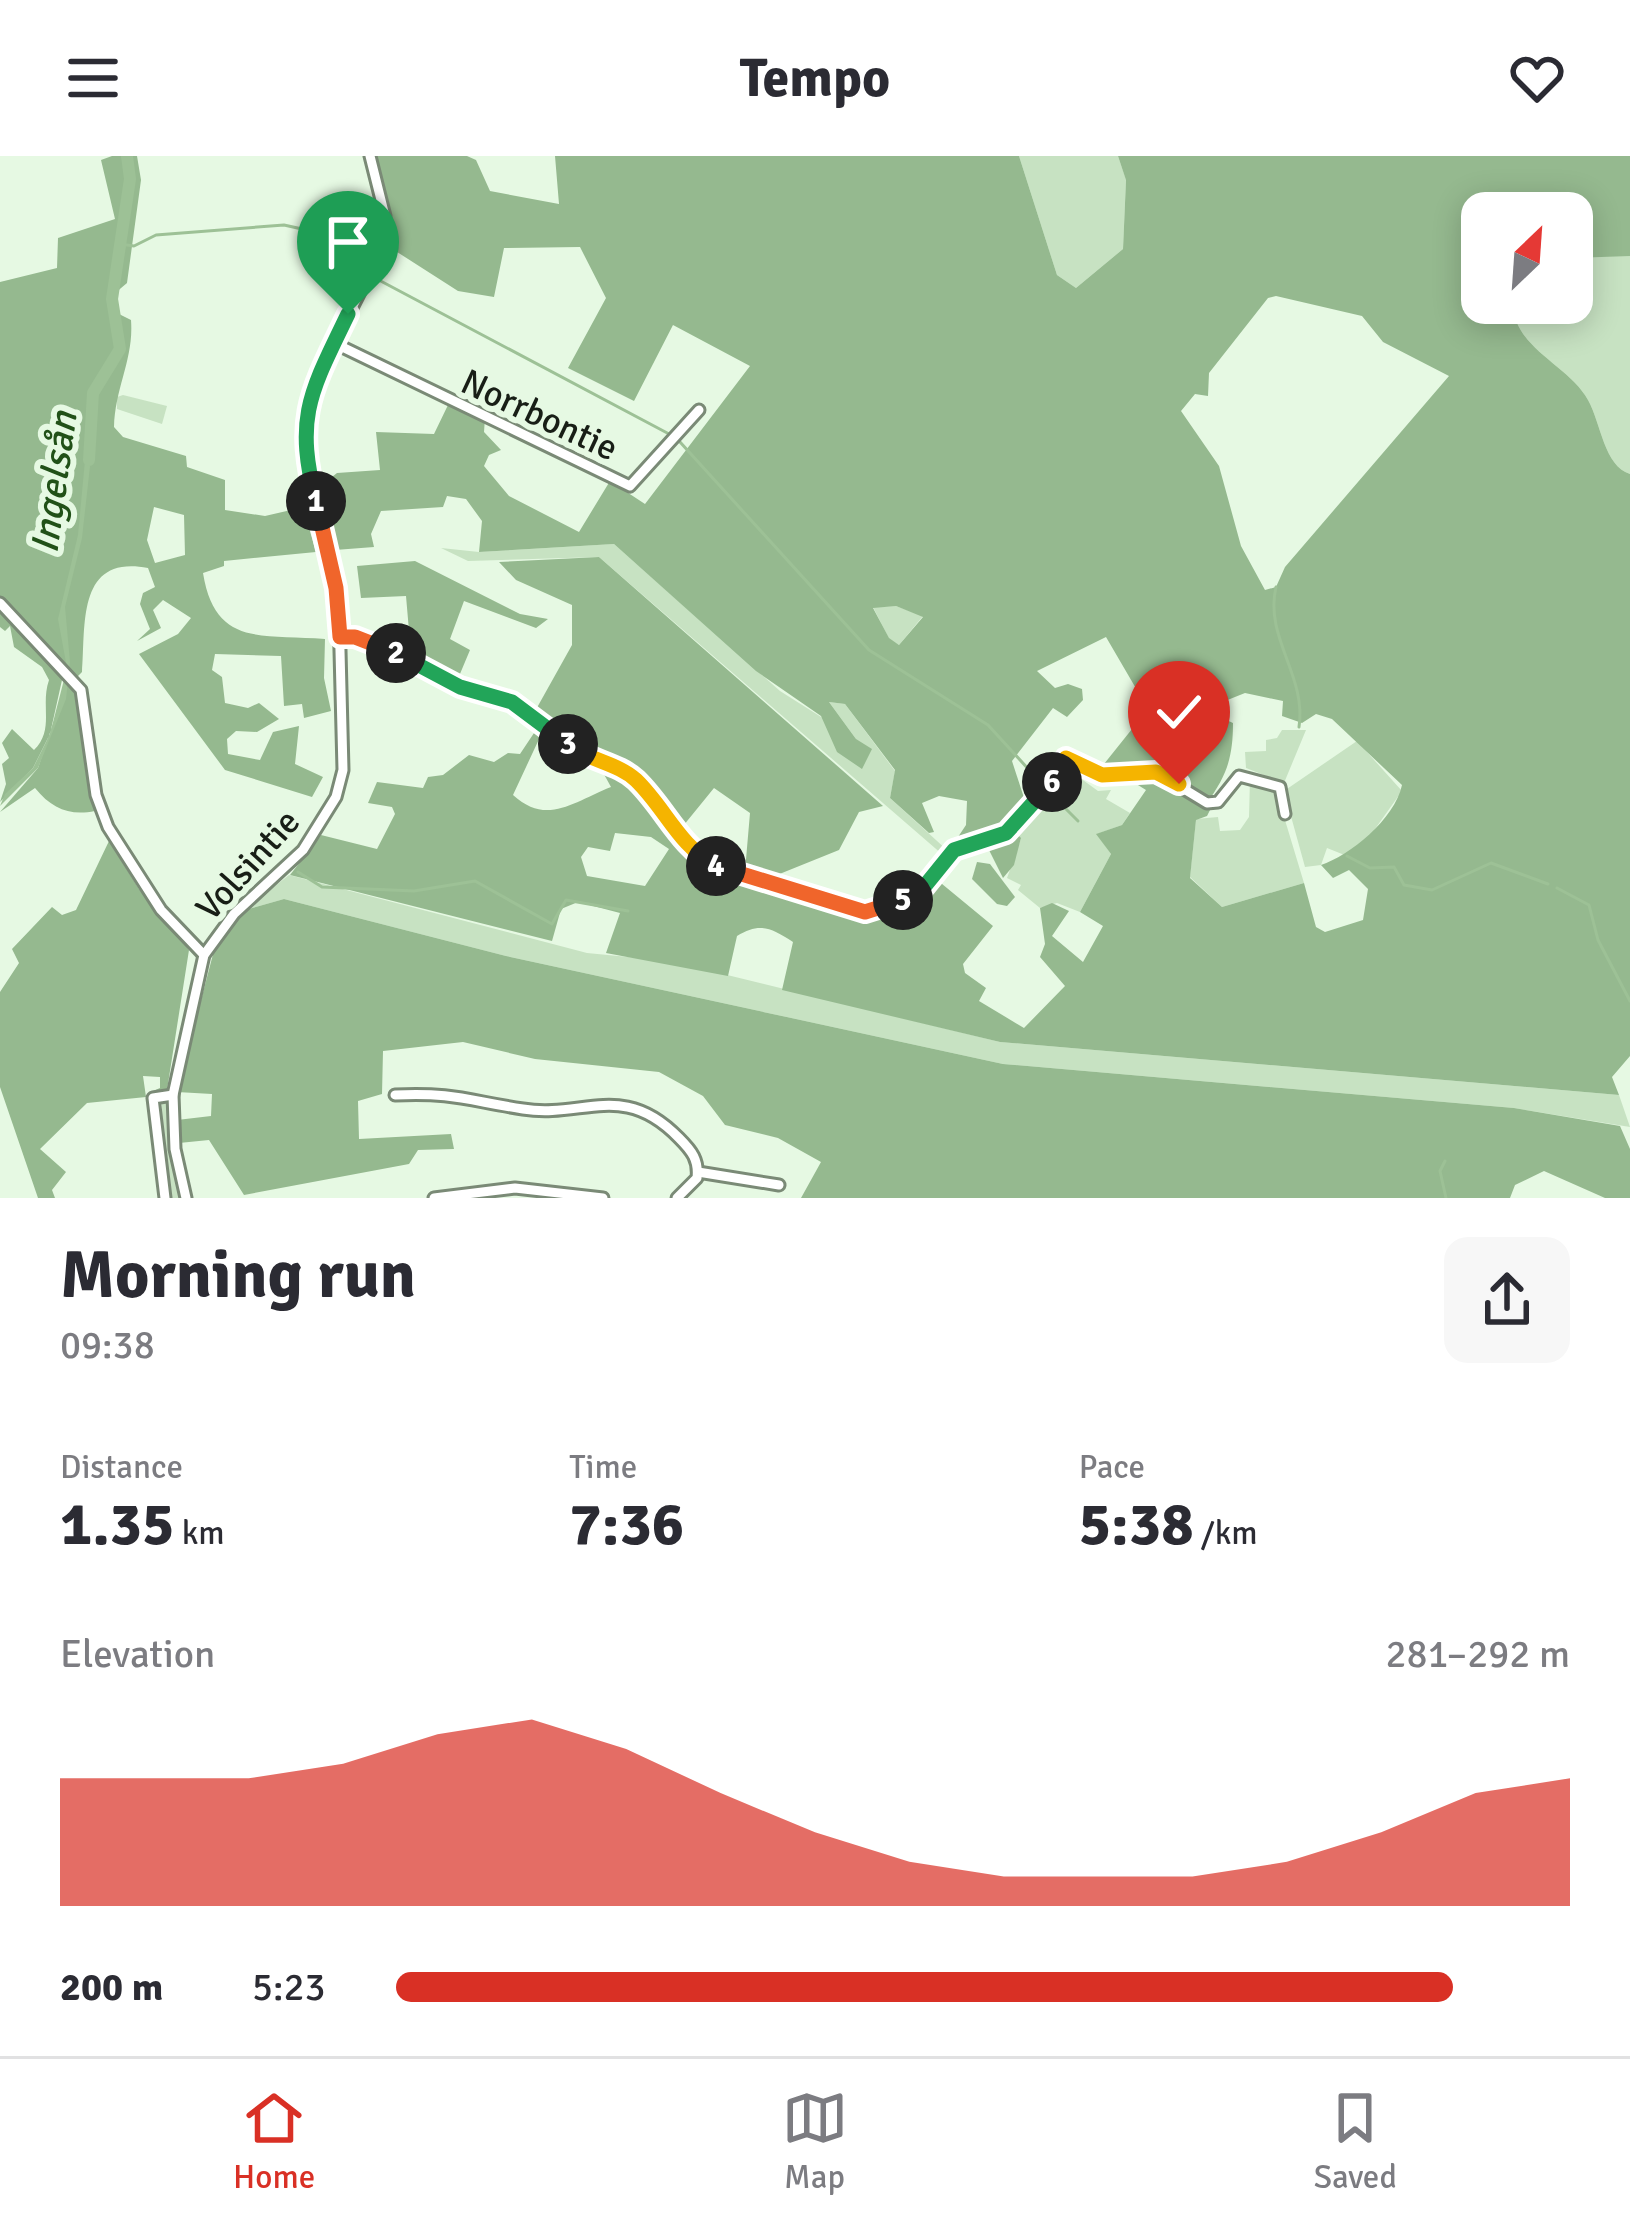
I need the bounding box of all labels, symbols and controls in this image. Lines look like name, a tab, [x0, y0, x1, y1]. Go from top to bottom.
icon: menu	[60, 45, 126, 111]
text: Tempo	[740, 45, 890, 112]
icon: heart	[1504, 45, 1570, 111]
pin	[297, 191, 399, 314]
north arrow	[1461, 192, 1593, 324]
map controls	[1461, 192, 1593, 324]
icon: arrive	[315, 209, 381, 275]
street label: Norrbontie	[454, 360, 625, 471]
water label: Ingelsån	[20, 407, 88, 556]
pin: 1	[286, 471, 346, 531]
text: 1	[307, 480, 325, 521]
pin: 2	[366, 623, 426, 683]
text: 2	[387, 632, 405, 673]
pin	[1128, 661, 1230, 784]
icon: check	[1146, 679, 1212, 745]
pin: 3	[538, 714, 598, 774]
text: 3	[559, 723, 577, 764]
pin: 6	[1022, 752, 1082, 812]
text: 6	[1043, 761, 1061, 802]
street label: Volsintie	[187, 800, 310, 930]
pin: 4	[686, 836, 746, 896]
text: 4	[707, 845, 725, 886]
pin: 5	[873, 870, 933, 930]
text: 5	[894, 879, 912, 920]
text: Morning run	[60, 1235, 416, 1316]
button: share	[1444, 1237, 1570, 1363]
text: 09:38	[60, 1321, 155, 1369]
text: Distance	[60, 1447, 183, 1488]
text: Time	[569, 1447, 637, 1488]
text: Pace	[1079, 1447, 1145, 1488]
text: 1.35	[60, 1488, 174, 1562]
text: 7:36	[569, 1488, 684, 1562]
text: 5:38	[1079, 1488, 1194, 1562]
text: km	[174, 1513, 225, 1554]
text: /km	[1194, 1513, 1258, 1554]
text: Elevation	[60, 1630, 215, 1678]
text: 281–292 m	[1385, 1630, 1570, 1678]
text: 200 m	[60, 1963, 163, 2011]
text: 5:23	[252, 1963, 326, 2011]
tab: Home	[233, 2085, 315, 2198]
tab: Map	[782, 2085, 848, 2198]
tab: Saved	[1314, 2085, 1397, 2198]

